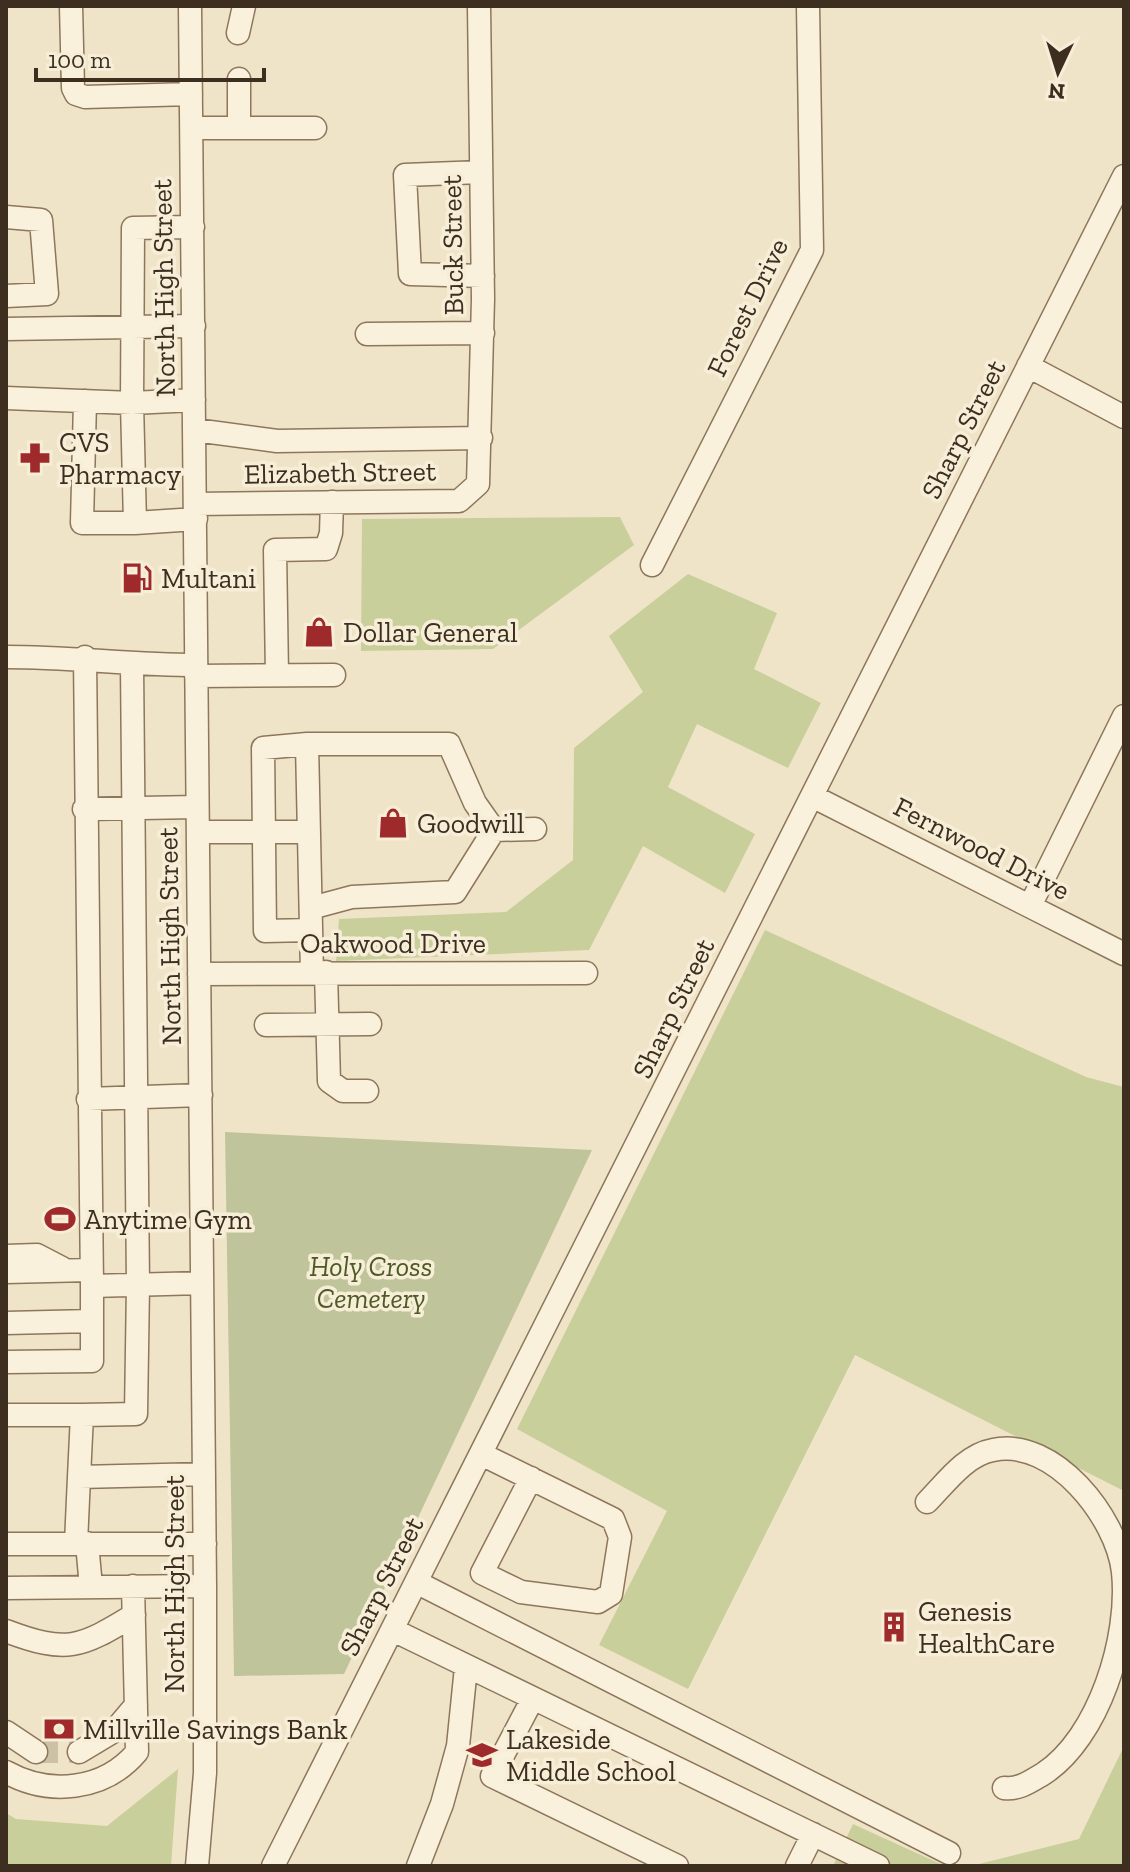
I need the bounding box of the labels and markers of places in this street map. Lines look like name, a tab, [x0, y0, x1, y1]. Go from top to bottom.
place label: CVS Pharmacy	[59, 426, 182, 491]
pharmacy icon: CVS Pharmacy	[18, 441, 52, 475]
fuel station icon: Multani	[120, 561, 154, 595]
place label: Multani	[161, 562, 256, 595]
shop icon: Dollar General	[302, 615, 336, 649]
place label: Dollar General	[343, 616, 518, 649]
shop icon: Goodwill	[376, 806, 410, 840]
place label: Goodwill	[417, 807, 524, 840]
sports icon: Anytime Gym	[43, 1202, 77, 1236]
place label: Anytime Gym	[84, 1203, 252, 1236]
place label: Genesis HealthCare	[918, 1595, 1055, 1660]
building icon: Genesis HealthCare	[877, 1610, 911, 1644]
bank icon: Millville Savings Bank	[42, 1712, 76, 1746]
place label: Millville Savings Bank	[83, 1713, 348, 1746]
place label: Lakeside Middle School	[506, 1723, 676, 1788]
school or university icon: Lakeside Middle School	[465, 1738, 499, 1772]

